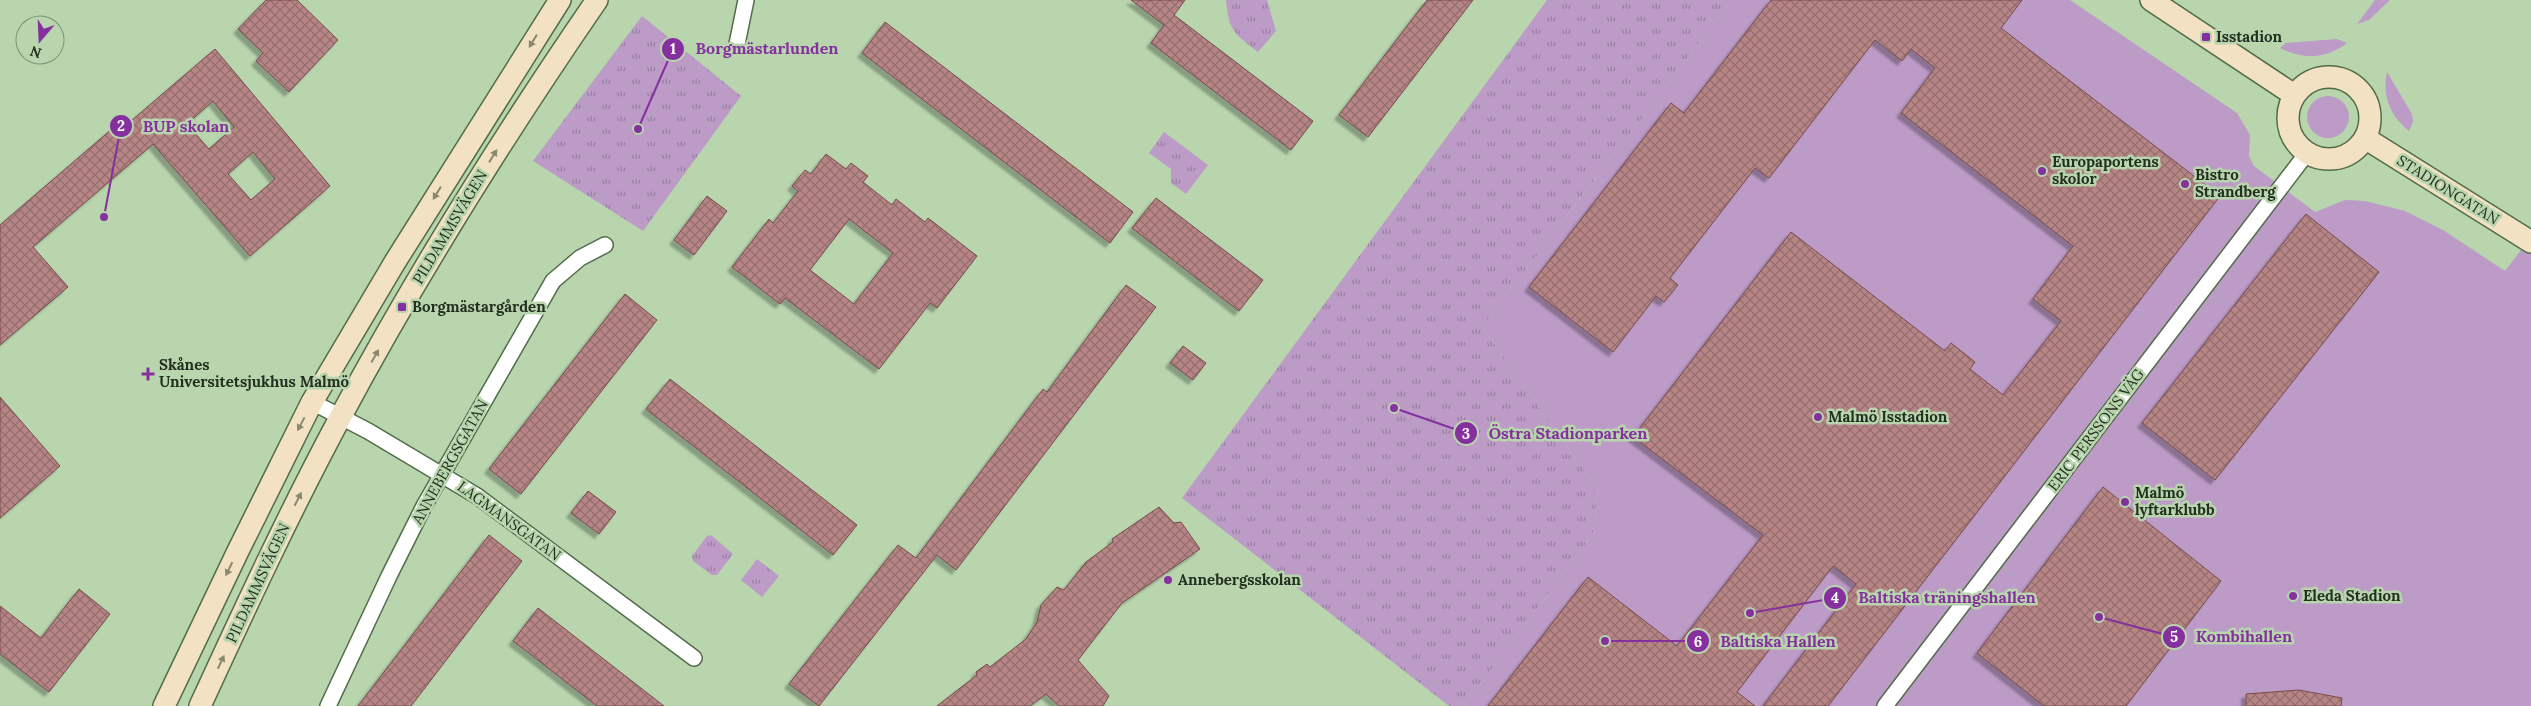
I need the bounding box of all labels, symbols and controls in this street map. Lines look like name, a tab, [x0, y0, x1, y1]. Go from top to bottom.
north arrow	[15, 15, 65, 65]
place label: Isstadion	[2216, 27, 2283, 46]
marker: Isstadion	[2200, 31, 2212, 43]
callout: Borgmästarlunden	[660, 33, 848, 64]
one-way arrow	[529, 34, 538, 48]
text: Borgmästarlunden	[696, 38, 838, 58]
text: 1	[670, 39, 676, 58]
text: N	[28, 42, 44, 63]
callout: BUP skolan	[108, 110, 240, 141]
text: 2	[117, 116, 125, 135]
text: BUP skolan	[143, 116, 229, 136]
one-way arrow	[488, 149, 497, 162]
street label: STADIONGATAN	[2394, 151, 2503, 229]
place label: Europaportens skolor	[2052, 152, 2159, 188]
marker: Europaportens skolor	[2036, 165, 2048, 177]
place label: Bistro Strandberg	[2195, 165, 2276, 201]
street label: PILDAMMSVÄGEN	[408, 166, 491, 287]
marker: Bistro Strandberg	[2179, 178, 2191, 190]
one-way arrow	[432, 186, 442, 200]
place label: Borgmästargården	[412, 297, 546, 316]
marker: Borgmästargården	[396, 301, 408, 313]
one-way arrow	[371, 349, 379, 363]
place label: Skånes Universitetsjukhus Malmö	[159, 355, 350, 391]
street label: ERIC PERSSONS VÄG	[2043, 364, 2148, 495]
marker: Skånes Universitetsjukhus Malmö	[141, 367, 155, 381]
street label: ANNEBERGSGATAN	[407, 396, 492, 528]
place label: Malmö Isstadion	[1828, 407, 1948, 426]
marker: Malmö Isstadion	[1812, 411, 1824, 423]
one-way arrow	[297, 416, 305, 431]
callout: Östra Stadionparken	[1453, 418, 1657, 449]
text: Östra Stadionparken	[1489, 423, 1647, 443]
text: 3	[1462, 424, 1470, 443]
street label: LAGMANSGATAN	[454, 477, 565, 565]
place label: Malmö lyftarklubb	[2135, 483, 2215, 519]
one-way arrow	[294, 492, 302, 507]
marker: Malmö lyftarklubb	[2119, 496, 2131, 508]
street label: PILDAMMSVÄGEN	[222, 520, 294, 646]
one-way arrow	[225, 562, 233, 576]
place label: Annebergsskolan	[1178, 570, 1301, 589]
marker: Annebergsskolan	[1162, 574, 1174, 586]
callout: Baltiska träningshallen	[1823, 582, 2045, 613]
place label: Eleda Stadion	[2303, 586, 2401, 605]
text: Baltiska träningshallen	[1858, 587, 2036, 607]
text: 4	[1831, 588, 1839, 607]
marker: Eleda Stadion	[2287, 590, 2299, 602]
callout: Kombihallen	[2161, 621, 2302, 652]
callout: Baltiska Hallen	[1685, 626, 1845, 657]
text: Kombihallen	[2196, 626, 2292, 646]
text: 5	[2170, 627, 2178, 646]
text: Baltiska Hallen	[1720, 631, 1836, 651]
text: 6	[1694, 632, 1702, 651]
one-way arrow	[217, 655, 225, 669]

